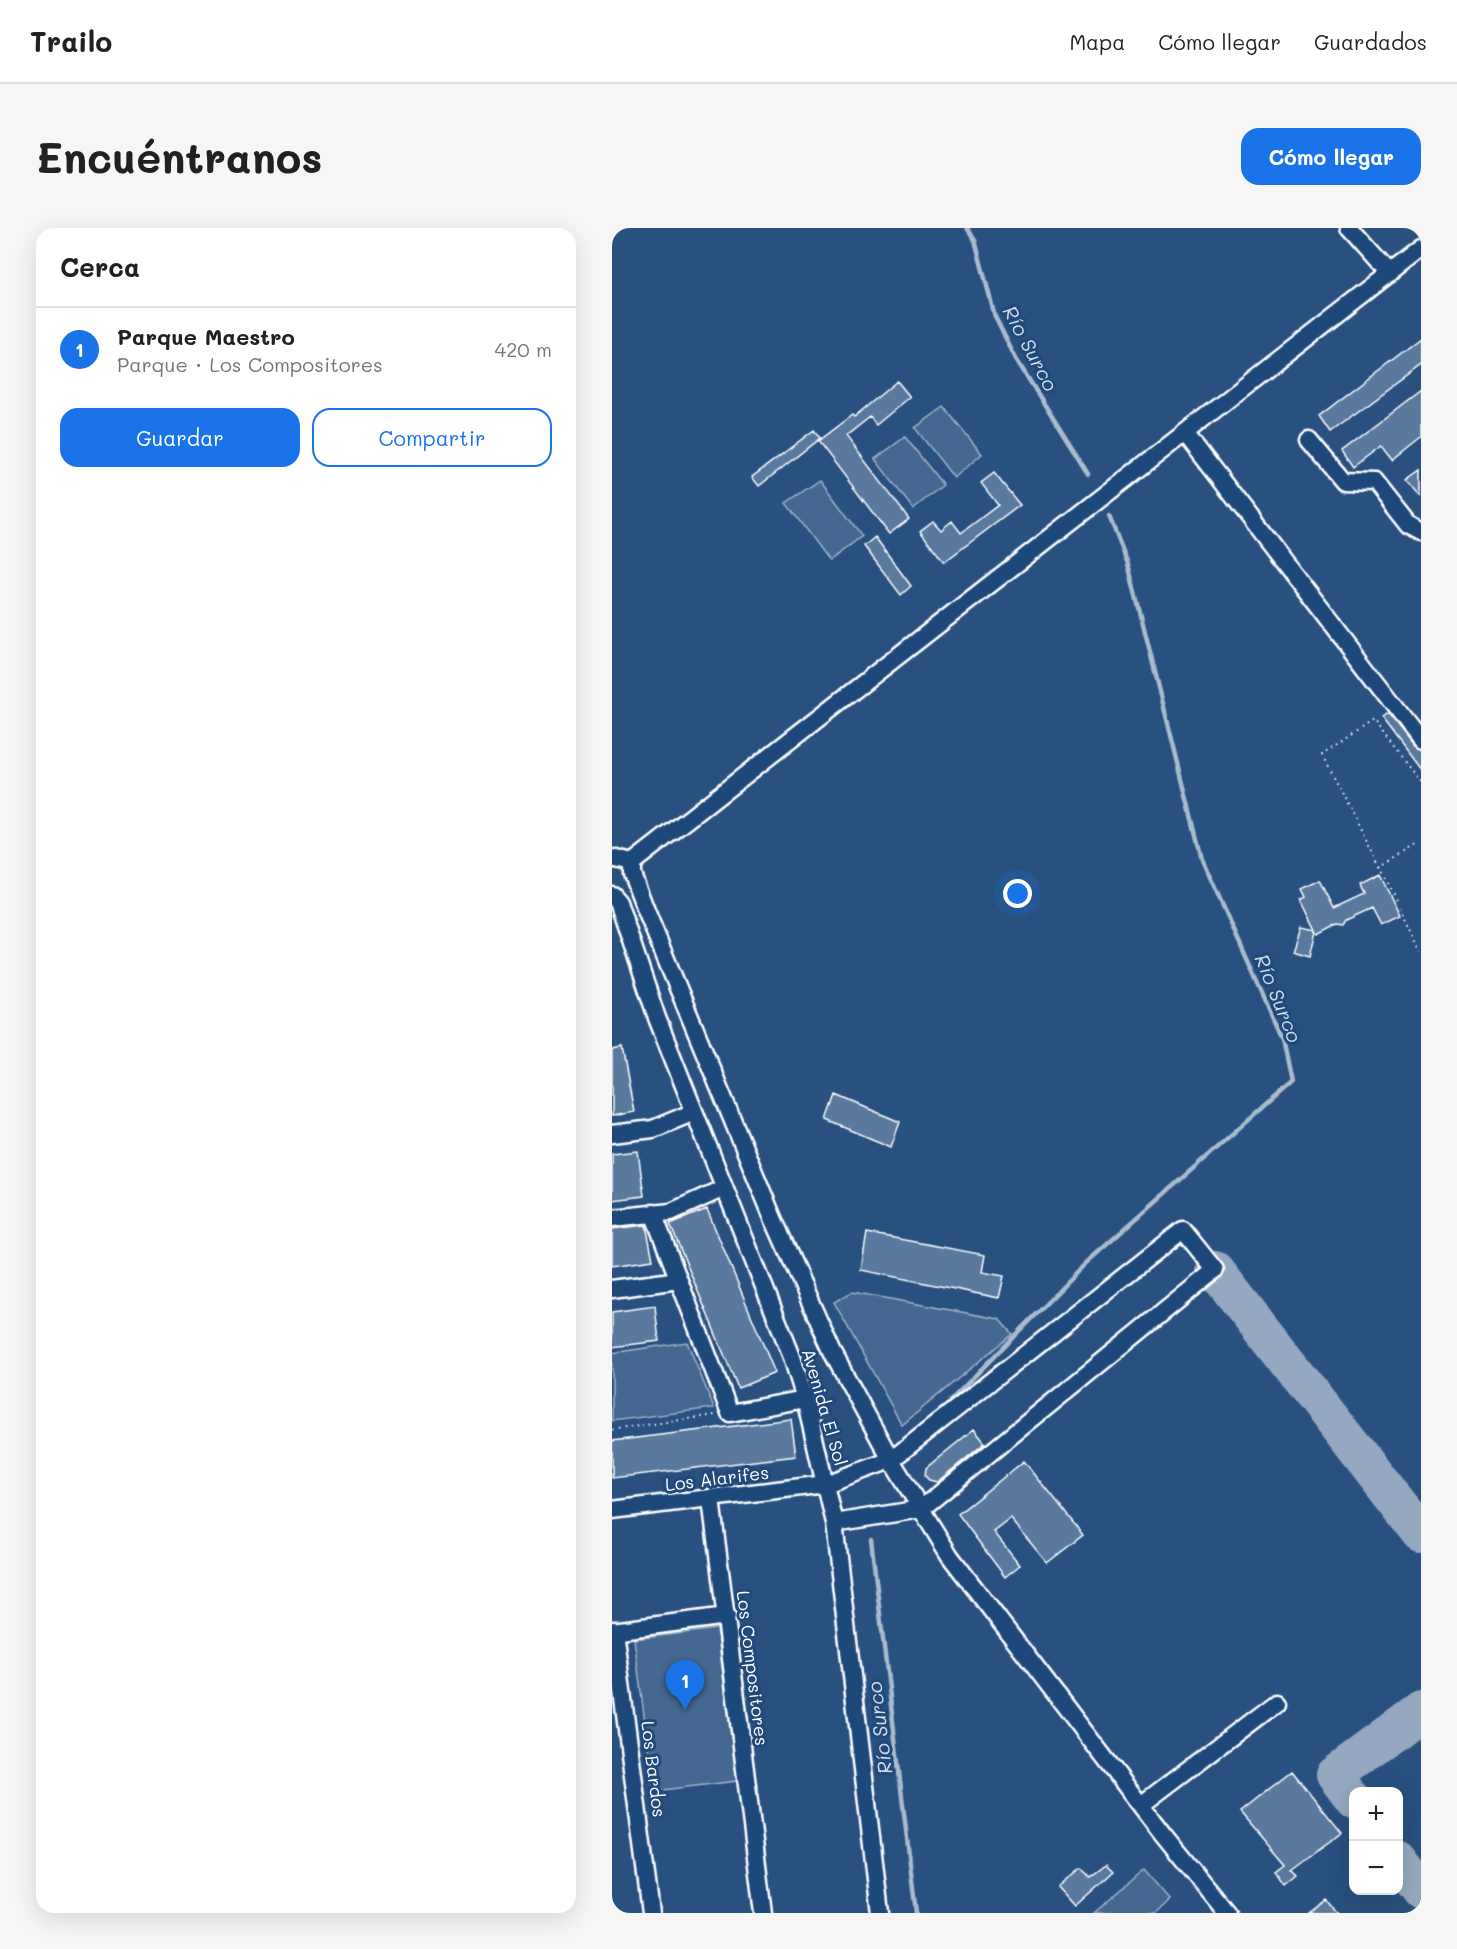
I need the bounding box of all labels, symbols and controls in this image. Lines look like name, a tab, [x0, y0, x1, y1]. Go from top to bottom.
text: Trailo	[30, 23, 112, 59]
text: Mapa	[1069, 28, 1125, 55]
text: Cómo llegar	[1158, 28, 1281, 55]
text: Guardados	[1314, 28, 1427, 55]
button: Cómo llegar	[1241, 128, 1421, 185]
text: Encuéntranos	[36, 129, 322, 184]
text: Cerca	[60, 250, 140, 284]
water label: Río Surco	[998, 301, 1064, 395]
text: Parque Maestro	[117, 322, 295, 351]
text: 1	[75, 336, 84, 362]
text: 420 m	[494, 336, 552, 362]
text: Parque · Los Compositores	[117, 351, 383, 377]
button: Guardar	[60, 408, 300, 467]
button: Compartir	[312, 408, 552, 467]
your location	[1003, 879, 1032, 908]
water label: Río Surco	[1249, 950, 1309, 1046]
street label: Avenida El Sol	[797, 1345, 853, 1469]
street label: Los Alarifes	[664, 1460, 770, 1496]
street label: Los Compositores	[732, 1589, 774, 1747]
pin: 1	[666, 1660, 704, 1710]
water label: Río Surco	[860, 1680, 898, 1776]
street label: Los Bardos	[636, 1719, 672, 1819]
map controls	[1349, 1787, 1403, 1895]
button: +	[1349, 1787, 1403, 1841]
button: −	[1349, 1841, 1403, 1895]

